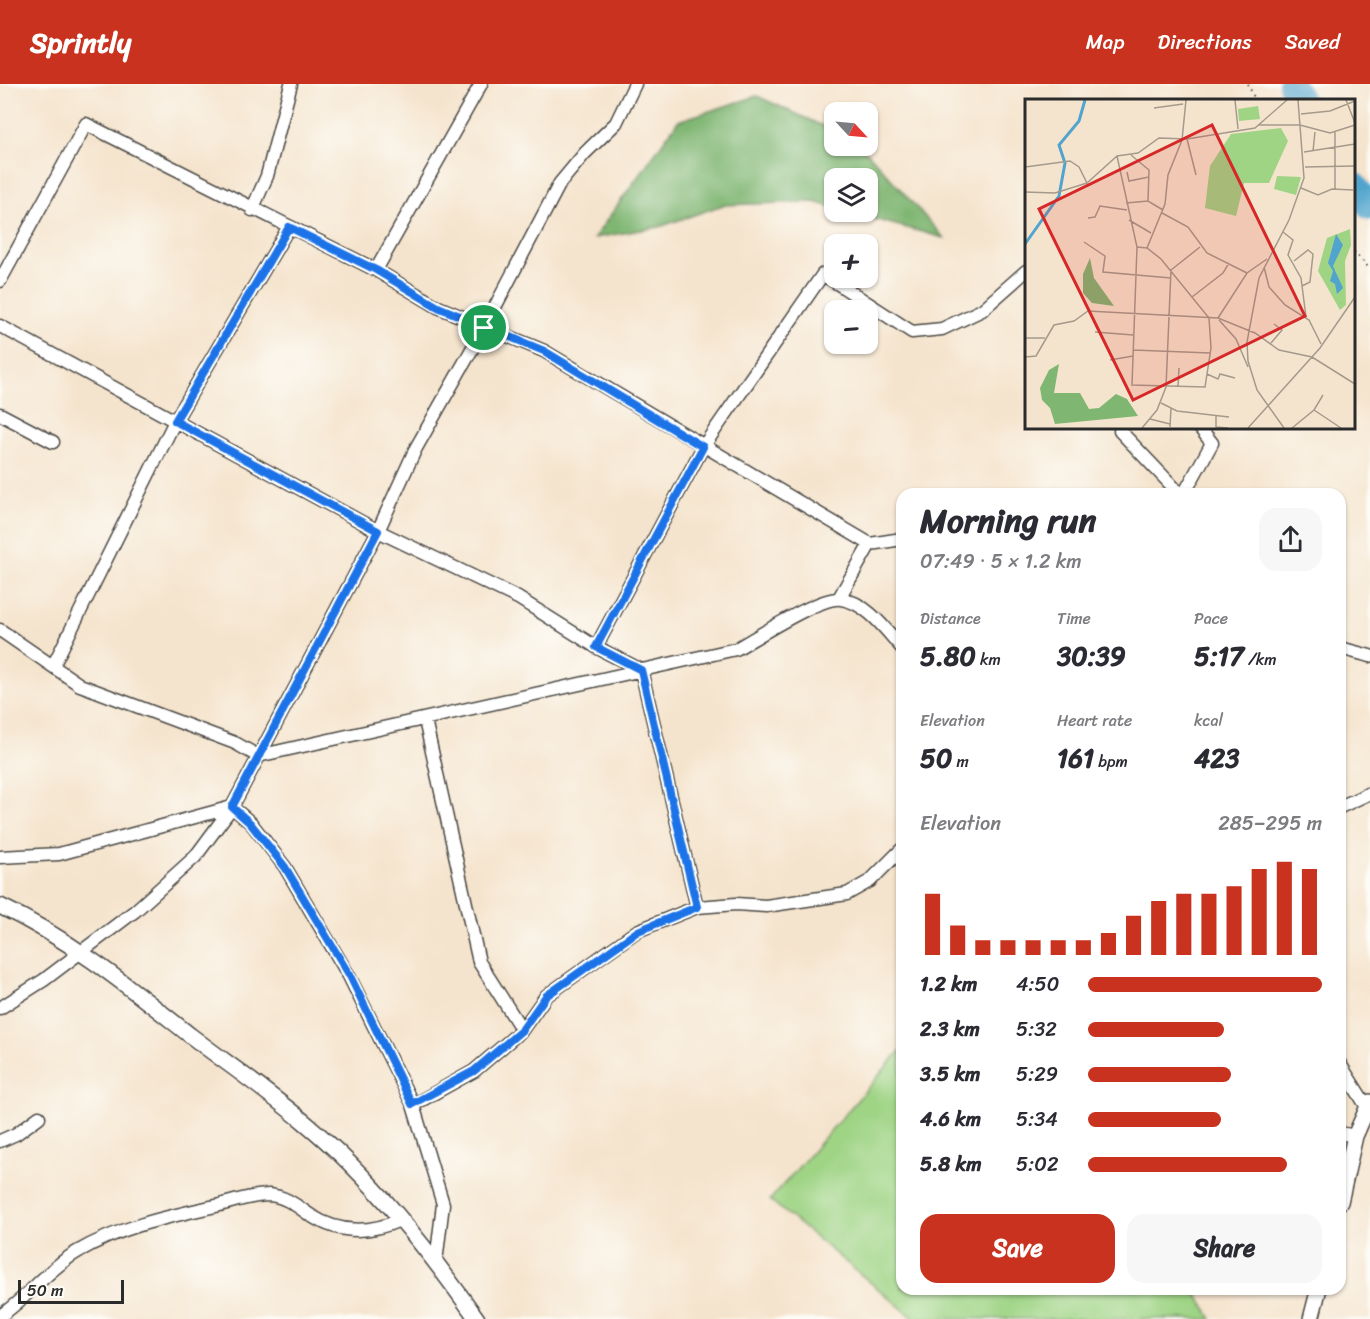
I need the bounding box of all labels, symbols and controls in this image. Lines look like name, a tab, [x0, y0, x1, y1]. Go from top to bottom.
text: Sprintly	[30, 18, 131, 67]
text: Map	[1086, 23, 1124, 61]
text: Directions	[1157, 23, 1252, 61]
text: Saved	[1285, 23, 1340, 61]
inset map	[1025, 99, 1355, 429]
north arrow	[824, 102, 878, 156]
map controls	[824, 102, 878, 354]
button: layers	[824, 168, 878, 222]
button: +	[824, 234, 878, 288]
button: −	[824, 300, 878, 354]
pin	[458, 302, 509, 353]
icon: arrive	[467, 311, 500, 344]
text: Morning run	[920, 492, 1096, 550]
button: share	[1259, 508, 1322, 571]
text: 07:49 · 5 × 1.2 km	[920, 544, 1082, 579]
text: Distance	[920, 604, 981, 633]
text: Time	[1057, 604, 1091, 633]
text: Pace	[1194, 604, 1228, 633]
text: 5.80	[920, 633, 976, 679]
text: 30:39	[1057, 633, 1126, 679]
text: 5:17	[1194, 633, 1244, 679]
text: km	[976, 645, 1001, 674]
text: /km	[1244, 645, 1277, 674]
text: Elevation	[920, 706, 985, 735]
text: Heart rate	[1057, 706, 1132, 735]
text: kcal	[1194, 706, 1223, 735]
text: 50	[920, 735, 952, 781]
text: 161	[1057, 735, 1094, 781]
text: 423	[1194, 735, 1240, 781]
text: m	[952, 747, 969, 776]
text: bpm	[1094, 747, 1128, 776]
text: Elevation	[920, 806, 1001, 841]
text: 285–295 m	[1218, 806, 1322, 841]
text: 1.2 km	[920, 967, 977, 1002]
text: 4:50	[1016, 967, 1059, 1002]
text: 2.3 km	[920, 1012, 980, 1047]
text: 5:32	[1016, 1012, 1057, 1047]
text: 3.5 km	[920, 1057, 980, 1092]
text: 5:29	[1016, 1057, 1058, 1092]
text: 4.6 km	[920, 1102, 981, 1137]
text: 5:34	[1016, 1102, 1058, 1137]
text: 5.8 km	[920, 1147, 982, 1182]
text: 5:02	[1016, 1147, 1058, 1182]
button: Save	[920, 1214, 1115, 1283]
button: Share	[1127, 1214, 1322, 1283]
text: 50 m	[27, 1276, 63, 1305]
scale bar	[18, 1277, 124, 1304]

